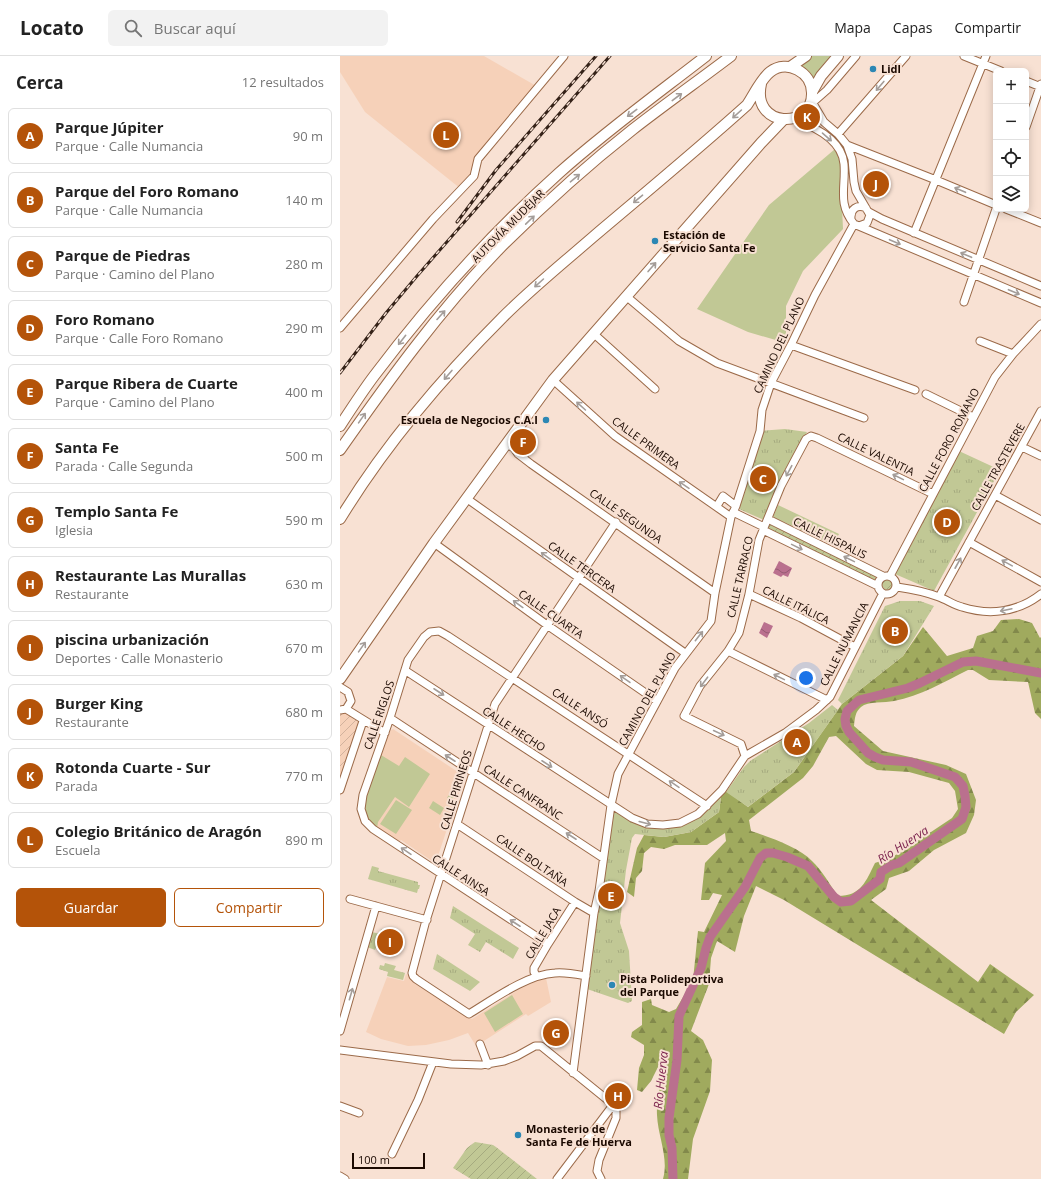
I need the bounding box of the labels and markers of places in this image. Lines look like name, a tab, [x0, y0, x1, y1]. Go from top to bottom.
place label: Lidl	[881, 61, 901, 76]
marker: Lidl	[868, 64, 878, 74]
pin: K	[794, 102, 820, 132]
pin: L	[433, 120, 459, 150]
pin: J	[863, 169, 889, 199]
place label: Estación de Servicio Santa Fe	[663, 227, 756, 255]
marker: Estación de Servicio Santa Fe	[650, 236, 660, 246]
place label: Escuela de Negocios C.A.I	[401, 412, 538, 427]
marker: Escuela de Negocios C.A.I	[541, 415, 551, 425]
pin: F	[510, 427, 536, 457]
pin: C	[750, 464, 776, 494]
pin: D	[934, 507, 960, 537]
pin: B	[882, 616, 908, 646]
pin: A	[784, 727, 810, 757]
pin: E	[598, 881, 624, 911]
pin: I	[377, 927, 403, 957]
place label: Pista Polideportiva del Parque	[620, 971, 724, 999]
marker: Pista Polideportiva del Parque	[607, 980, 617, 990]
pin: G	[543, 1018, 569, 1048]
pin: H	[605, 1081, 631, 1111]
place label: Monasterio de Santa Fe de Huerva	[526, 1121, 632, 1149]
marker: Monasterio de Santa Fe de Huerva	[513, 1130, 523, 1140]

